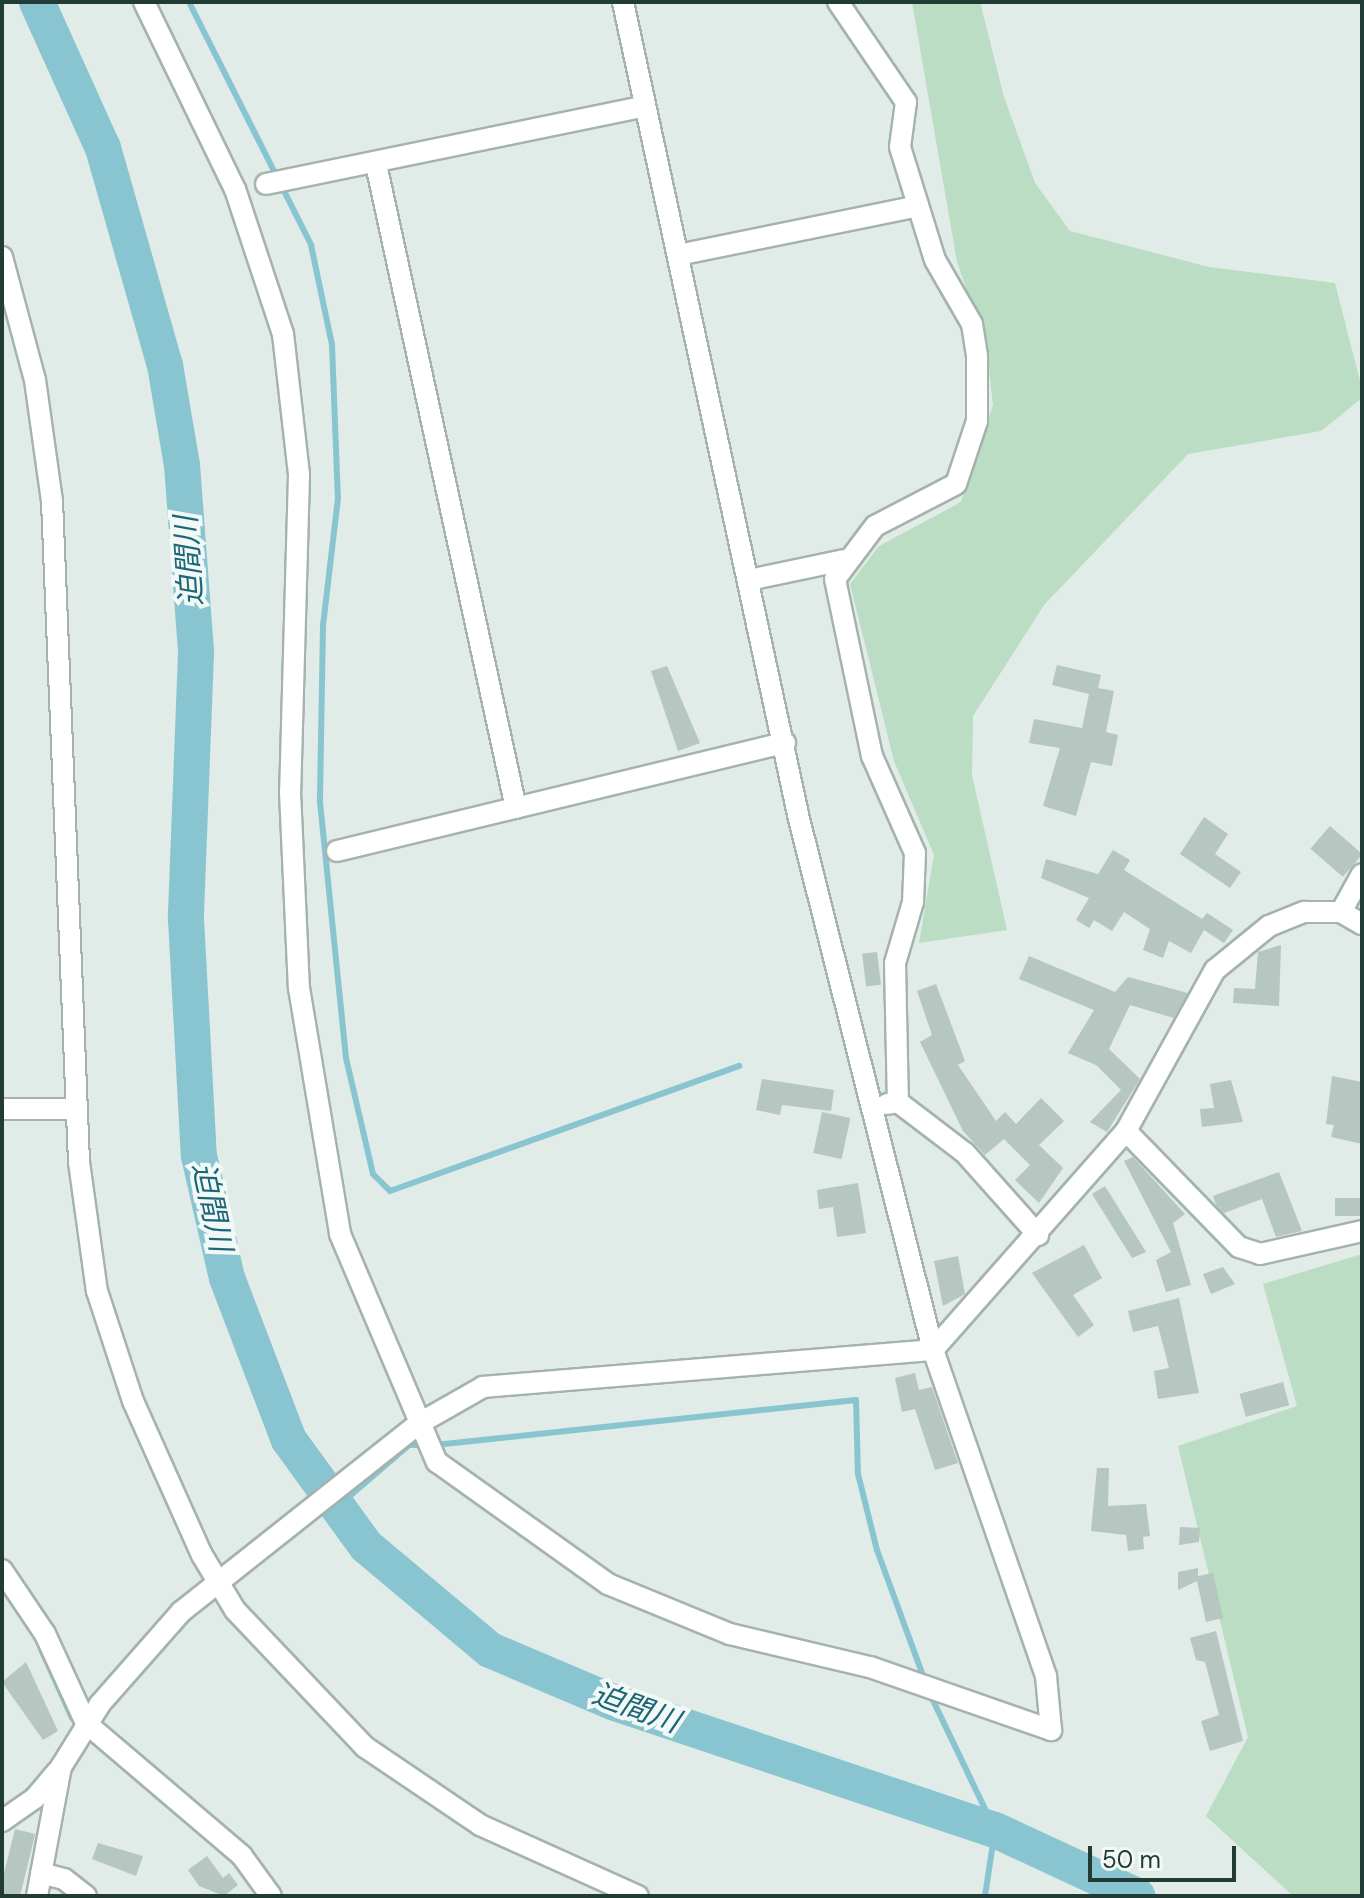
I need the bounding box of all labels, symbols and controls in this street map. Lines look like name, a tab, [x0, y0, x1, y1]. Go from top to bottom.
water label: 迫間川	[168, 515, 210, 607]
water label: 迫間川	[185, 1159, 239, 1255]
water label: 迫間川	[588, 1676, 684, 1740]
scale bar	[1092, 1830, 1240, 1880]
text: 50 m	[1102, 1844, 1161, 1875]

